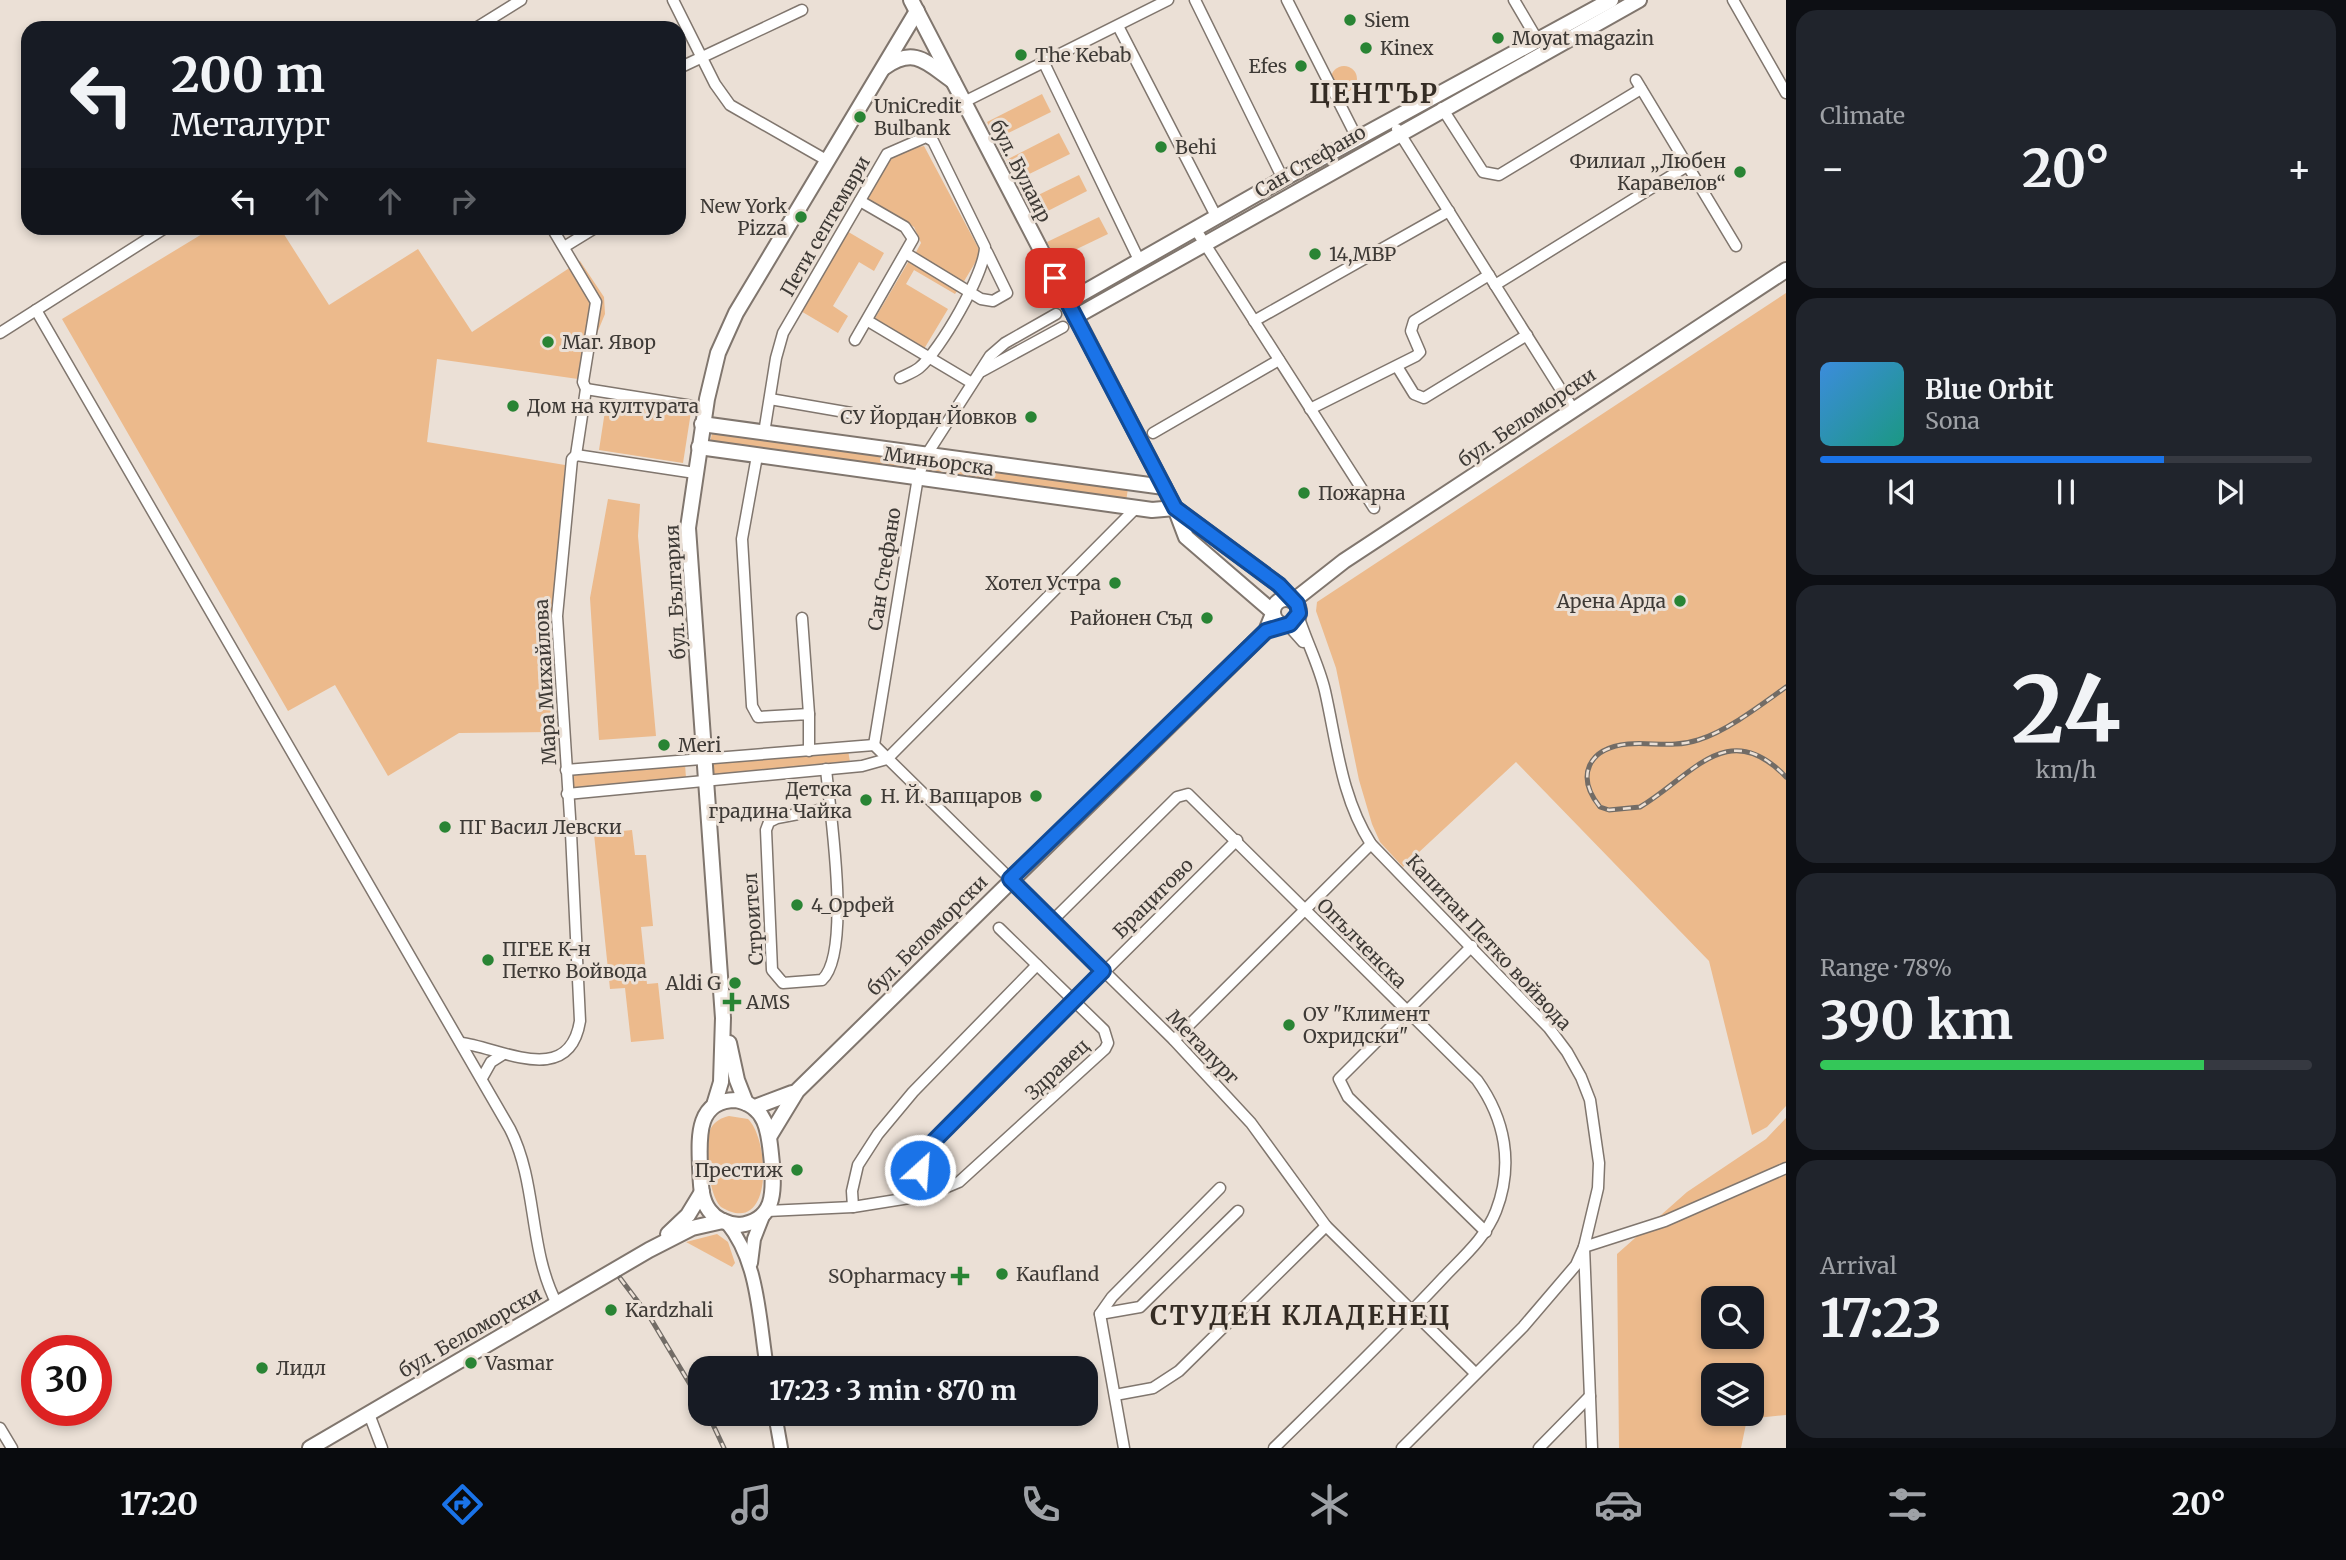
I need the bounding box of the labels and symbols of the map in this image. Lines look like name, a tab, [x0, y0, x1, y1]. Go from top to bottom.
place label: Siem	[1364, 8, 1410, 32]
marker: Siem	[1342, 12, 1358, 28]
place label: Moyat magazin	[1512, 26, 1655, 50]
marker: Moyat magazin	[1490, 30, 1506, 46]
place label: Kinex	[1380, 36, 1434, 60]
marker: Kinex	[1358, 40, 1374, 56]
place label: The Kebab	[1035, 43, 1131, 67]
marker: The Kebab	[1013, 47, 1029, 63]
place label: Efes	[1249, 54, 1287, 78]
marker: Efes	[1293, 58, 1309, 74]
district label: ЦЕНТЪР	[1309, 77, 1439, 110]
place label: UniCredit Bulbank	[874, 94, 962, 140]
marker: UniCredit Bulbank	[852, 109, 868, 125]
street label: бул. Булаир	[985, 116, 1057, 226]
street label: Сан Стефано	[1250, 120, 1370, 202]
place label: Behi	[1175, 135, 1217, 159]
marker: Behi	[1153, 139, 1169, 155]
place label: Филиал „Любен Каравелов“	[1569, 149, 1726, 195]
street label: Пети септември	[775, 151, 875, 301]
marker: Филиал „Любен Каравелов“	[1732, 164, 1748, 180]
place label: New York Pizza	[700, 194, 787, 240]
marker: New York Pizza	[793, 209, 809, 225]
place label: 14,МВР	[1329, 242, 1396, 266]
marker: 14,МВР	[1307, 246, 1323, 262]
pin	[1025, 248, 1085, 308]
place label: Маг. Явор	[562, 330, 656, 354]
marker: Маг. Явор	[540, 334, 556, 350]
street label: бул. Беломорски	[1454, 362, 1600, 472]
place label: Дом на културата	[527, 394, 699, 418]
marker: Дом на културата	[505, 398, 521, 414]
place label: СУ Йордан Йовков	[840, 405, 1017, 429]
marker: СУ Йордан Йовков	[1023, 409, 1039, 425]
street label: Миньорска	[882, 441, 996, 481]
place label: Пожарна	[1318, 481, 1405, 505]
marker: Пожарна	[1296, 485, 1312, 501]
street label: Сан Стефано	[862, 506, 906, 632]
street label: бул. България	[659, 524, 691, 660]
place label: Хотел Устра	[985, 571, 1101, 595]
marker: Хотел Устра	[1107, 575, 1123, 591]
place label: Арена Арда	[1556, 589, 1666, 613]
marker: Арена Арда	[1672, 593, 1688, 609]
street label: Мара Михайлова	[529, 598, 561, 766]
place label: Районен Съд	[1070, 606, 1193, 630]
marker: Районен Съд	[1199, 610, 1215, 626]
place label: Meri	[678, 733, 721, 757]
marker: Meri	[656, 737, 672, 753]
place label: Детска градина Чайка	[709, 777, 852, 823]
place label: Н. Й. Вапцаров	[880, 784, 1022, 808]
marker: Н. Й. Вапцаров	[1028, 788, 1044, 804]
marker: Детска градина Чайка	[858, 792, 874, 808]
place label: ПГ Васил Левски	[459, 815, 622, 839]
marker: ПГ Васил Левски	[437, 819, 453, 835]
street label: Капитан Петко войвода	[1401, 849, 1577, 1035]
street label: Брацигово	[1108, 853, 1198, 943]
street label: бул. Беломорски	[862, 870, 992, 1000]
street label: Строител	[738, 872, 768, 966]
place label: 4_Орфей	[811, 893, 894, 917]
street label: Опълченска	[1312, 893, 1412, 993]
marker: 4_Орфей	[789, 897, 805, 913]
place label: ПГЕЕ К-н Петко Войвода	[502, 937, 647, 983]
marker: ПГЕЕ К-н Петко Войвода	[480, 952, 496, 968]
place label: Aldi G	[665, 971, 721, 995]
marker: Aldi G	[727, 975, 743, 991]
place label: AMS	[745, 990, 790, 1014]
marker: AMS	[724, 994, 740, 1010]
place label: ОУ "Климент Охридски"	[1303, 1002, 1430, 1048]
street label: Металург	[1162, 1005, 1245, 1089]
marker: ОУ "Климент Охридски"	[1281, 1017, 1297, 1033]
street label: Здравец	[1020, 1033, 1094, 1105]
position arrow	[883, 1133, 957, 1207]
place label: Престиж	[694, 1158, 783, 1182]
marker: Престиж	[789, 1162, 805, 1178]
place label: Kaufland	[1016, 1262, 1099, 1286]
place label: SOpharmacy	[828, 1264, 946, 1288]
marker: Kaufland	[994, 1266, 1010, 1282]
marker: SOpharmacy	[952, 1268, 968, 1284]
street label: бул. Беломорски	[394, 1281, 546, 1383]
place label: Kardzhali	[625, 1298, 713, 1322]
district label: СТУДЕН КЛАДЕНЕЦ	[1150, 1299, 1452, 1332]
marker: Kardzhali	[603, 1302, 619, 1318]
speed limit sign: 30	[21, 1335, 112, 1426]
place label: Vasmar	[484, 1351, 554, 1375]
marker: Vasmar	[463, 1355, 479, 1371]
place label: Лидл	[276, 1356, 326, 1380]
marker: Лидл	[254, 1360, 270, 1376]

